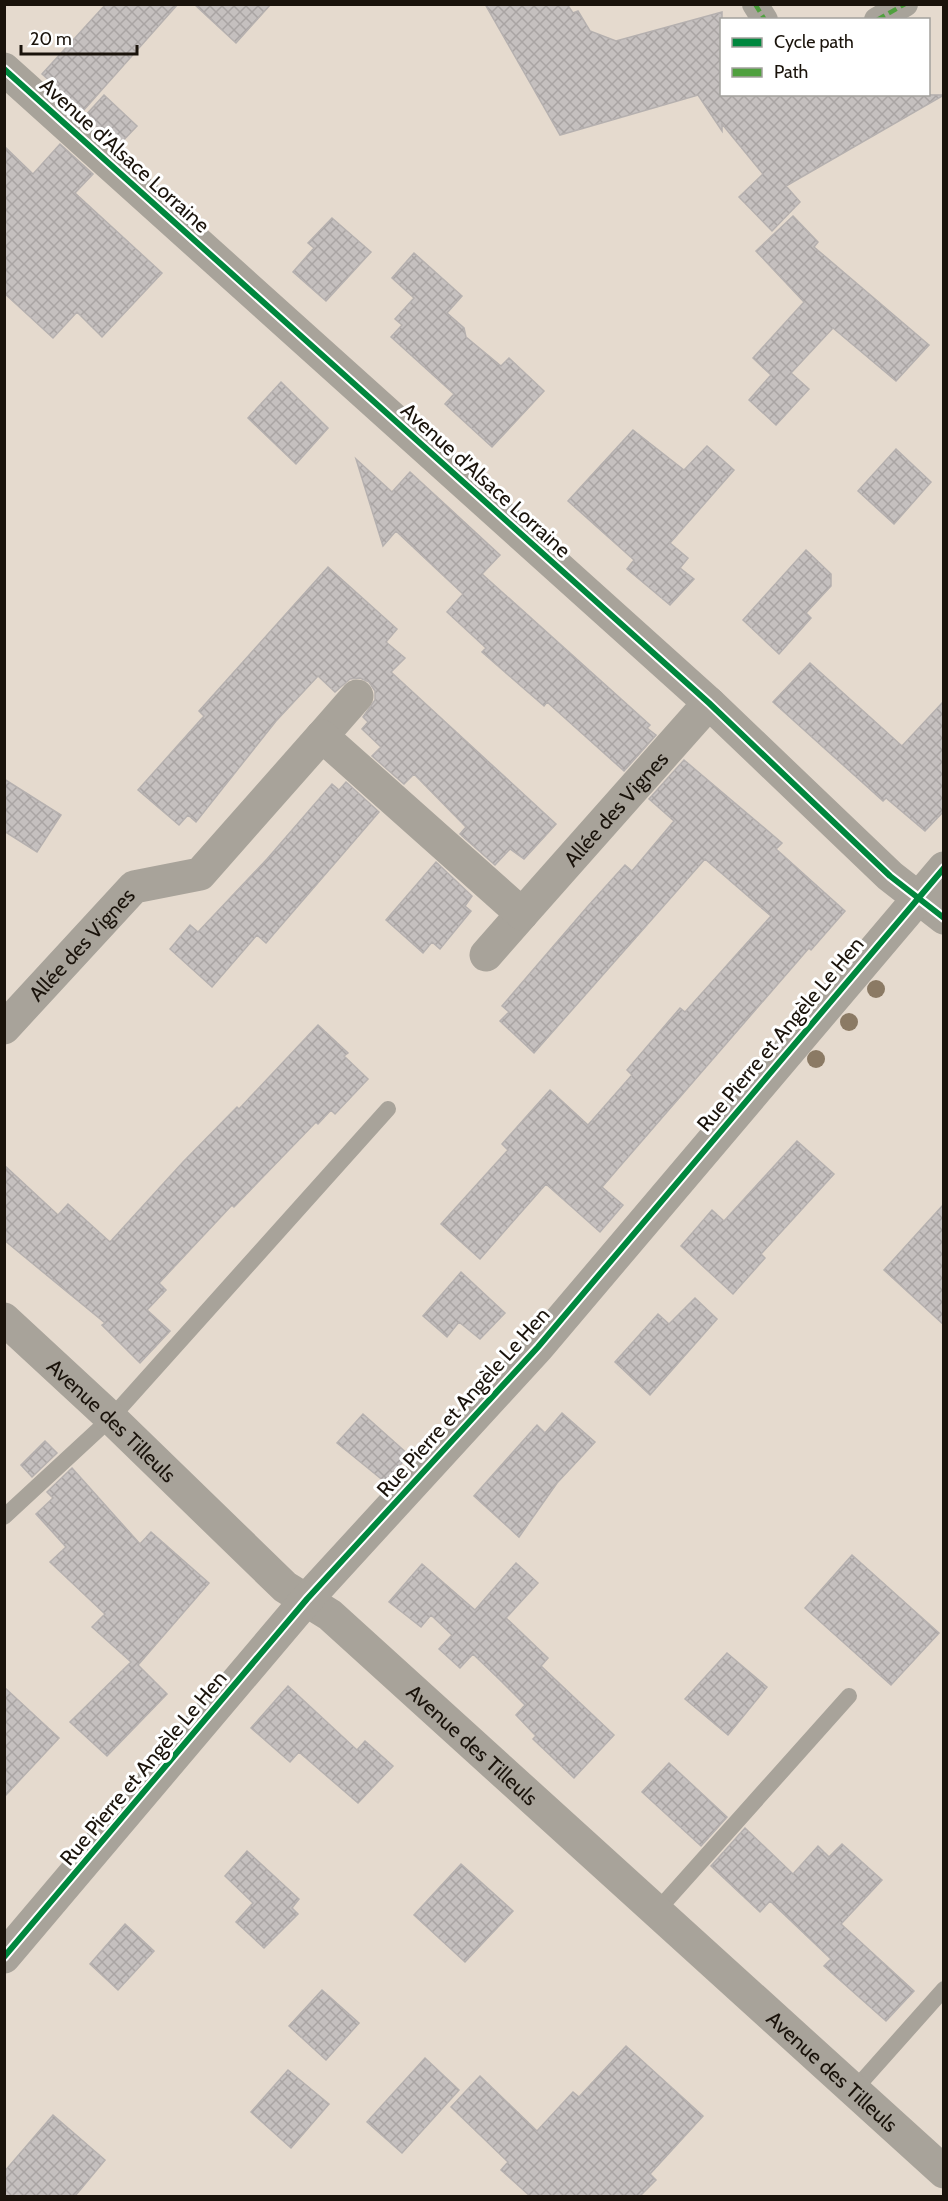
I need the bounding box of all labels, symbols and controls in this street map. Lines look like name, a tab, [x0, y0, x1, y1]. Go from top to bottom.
scale bar	[21, 18, 136, 56]
legend	[720, 18, 930, 96]
text: 20 m	[30, 28, 72, 50]
text: Cycle path	[774, 31, 854, 53]
text: Path	[774, 61, 808, 83]
street label: Avenue d'Alsace Lorraine	[35, 72, 215, 238]
street label: Avenue d'Alsace Lorraine	[396, 397, 576, 563]
street label: Allée des Vignes	[558, 746, 673, 871]
street label: Allée des Vignes	[23, 882, 140, 1006]
street label: Rue Pierre et Angèle Le Hen	[691, 932, 869, 1136]
street label: Rue Pierre et Angèle Le Hen	[371, 1302, 555, 1502]
street label: Avenue des Tilleuls	[42, 1353, 182, 1487]
street label: Rue Pierre et Angèle Le Hen	[54, 1666, 232, 1870]
street label: Avenue des Tilleuls	[402, 1679, 544, 1810]
street label: Avenue des Tilleuls	[762, 2005, 903, 2137]

